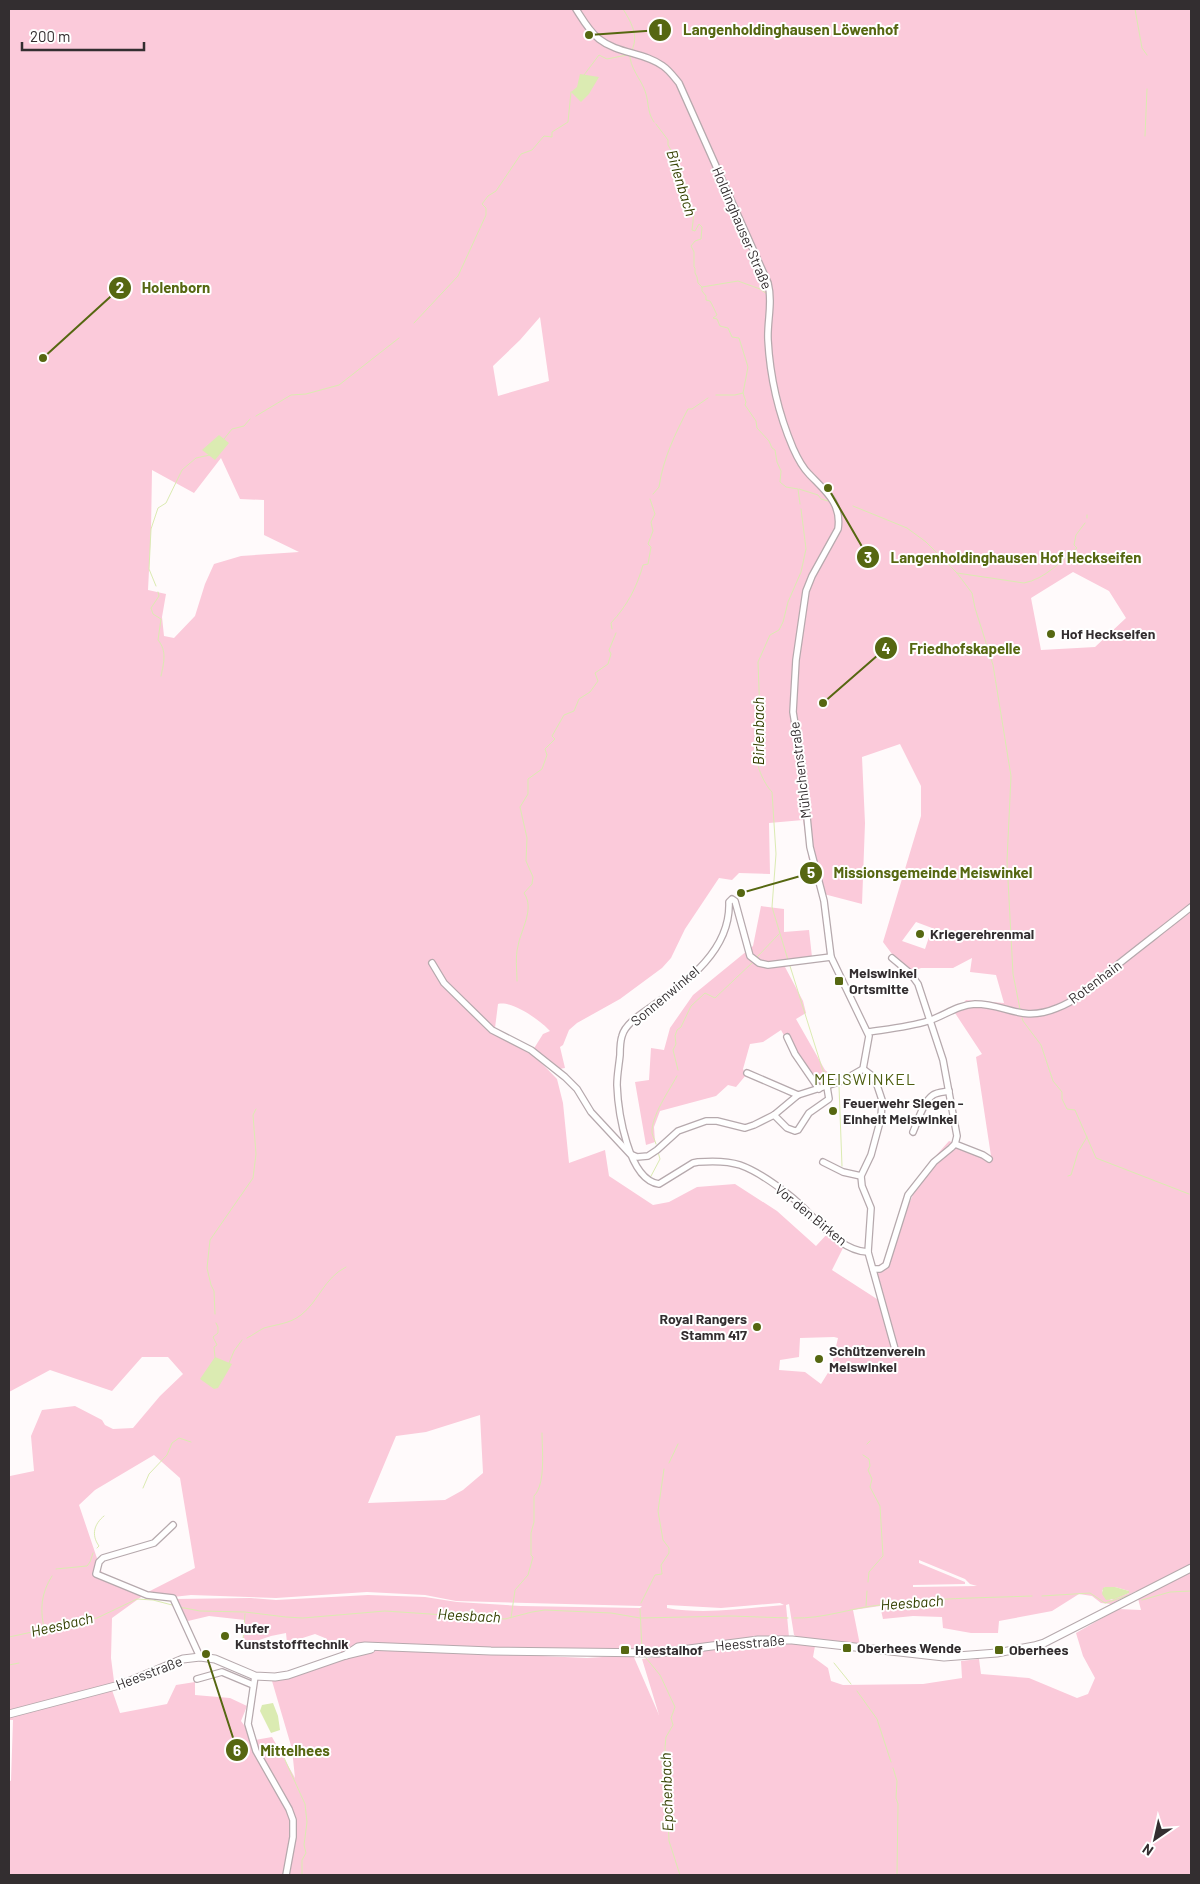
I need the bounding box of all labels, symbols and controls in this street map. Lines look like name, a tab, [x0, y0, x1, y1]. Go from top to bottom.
callout: Langenholdinghausen Löwenhof	[648, 15, 908, 45]
scale bar	[22, 20, 145, 52]
text: 1	[657, 20, 663, 38]
text: Langenholdinghausen Löwenhof	[683, 20, 899, 38]
text: 200 m	[30, 27, 70, 45]
water label: Birlenbach	[663, 147, 701, 218]
street label: Holdinghauser Straße	[709, 164, 776, 292]
callout: Holenborn	[107, 273, 221, 303]
text: 2	[116, 278, 124, 296]
text: Holenborn	[142, 278, 210, 296]
callout: Langenholdinghausen Hof Heckseifen	[855, 542, 1151, 572]
text: 3	[864, 548, 872, 566]
text: Langenholdinghausen Hof Heckseifen	[891, 548, 1141, 566]
place label: Hof Heckseifen	[1061, 625, 1155, 642]
marker: Hof Heckseifen	[1045, 628, 1057, 640]
callout: Friedhofskapelle	[874, 633, 1030, 663]
text: 4	[881, 639, 891, 657]
text: Friedhofskapelle	[909, 639, 1021, 657]
water label: Birlenbach	[749, 697, 767, 765]
street label: Mühlchenstraße	[785, 721, 814, 819]
callout: Missionsgemeinde Meiswinkel	[798, 858, 1042, 888]
text: 5	[807, 863, 815, 881]
text: Missionsgemeinde Meiswinkel	[834, 863, 1032, 881]
place label: Kriegerehrenmal	[930, 925, 1034, 942]
marker: Kriegerehrenmal	[914, 928, 926, 940]
street label: Rotenhain	[1065, 956, 1124, 1007]
street label: Sonnenwinkel	[627, 962, 702, 1029]
place label: Meiswinkel Ortsmitte	[849, 964, 917, 997]
marker: Meiswinkel Ortsmitte	[833, 975, 845, 987]
district label: MEISWINKEL	[814, 1069, 916, 1088]
place label: Feuerwehr Siegen - Einheit Meiswinkel	[843, 1094, 964, 1127]
marker: Feuerwehr Siegen - Einheit Meiswinkel	[827, 1105, 839, 1117]
street label: Vor den Birken	[772, 1180, 851, 1249]
place label: Royal Rangers Stamm 417	[659, 1310, 747, 1343]
marker: Royal Rangers Stamm 417	[751, 1321, 763, 1333]
place label: Schützenverein Meiswinkel	[829, 1342, 925, 1375]
marker: Schützenverein Meiswinkel	[813, 1353, 825, 1365]
water label: Heesbach	[880, 1591, 944, 1613]
water label: Heesbach	[437, 1604, 501, 1626]
water label: Heesbach	[29, 1608, 95, 1640]
place label: Hufer Kunststofftechnik	[235, 1619, 349, 1652]
marker: Hufer Kunststofftechnik	[219, 1630, 231, 1642]
street label: Heesstraße	[714, 1631, 785, 1654]
place label: Oberhees Wende	[857, 1639, 962, 1656]
place label: Heestalhof	[635, 1641, 703, 1658]
place label: Oberhees	[1009, 1641, 1068, 1658]
marker: Oberhees Wende	[841, 1642, 853, 1654]
marker: Heestalhof	[619, 1644, 631, 1656]
marker: Oberhees	[993, 1644, 1005, 1656]
street label: Heesstraße	[113, 1652, 184, 1693]
callout: Mittelhees	[225, 1735, 340, 1765]
text: 6	[233, 1741, 241, 1759]
text: Mittelhees	[260, 1741, 330, 1759]
water label: Epchenbach	[656, 1752, 676, 1832]
north arrow	[1130, 1814, 1180, 1864]
text: N	[1139, 1841, 1156, 1860]

